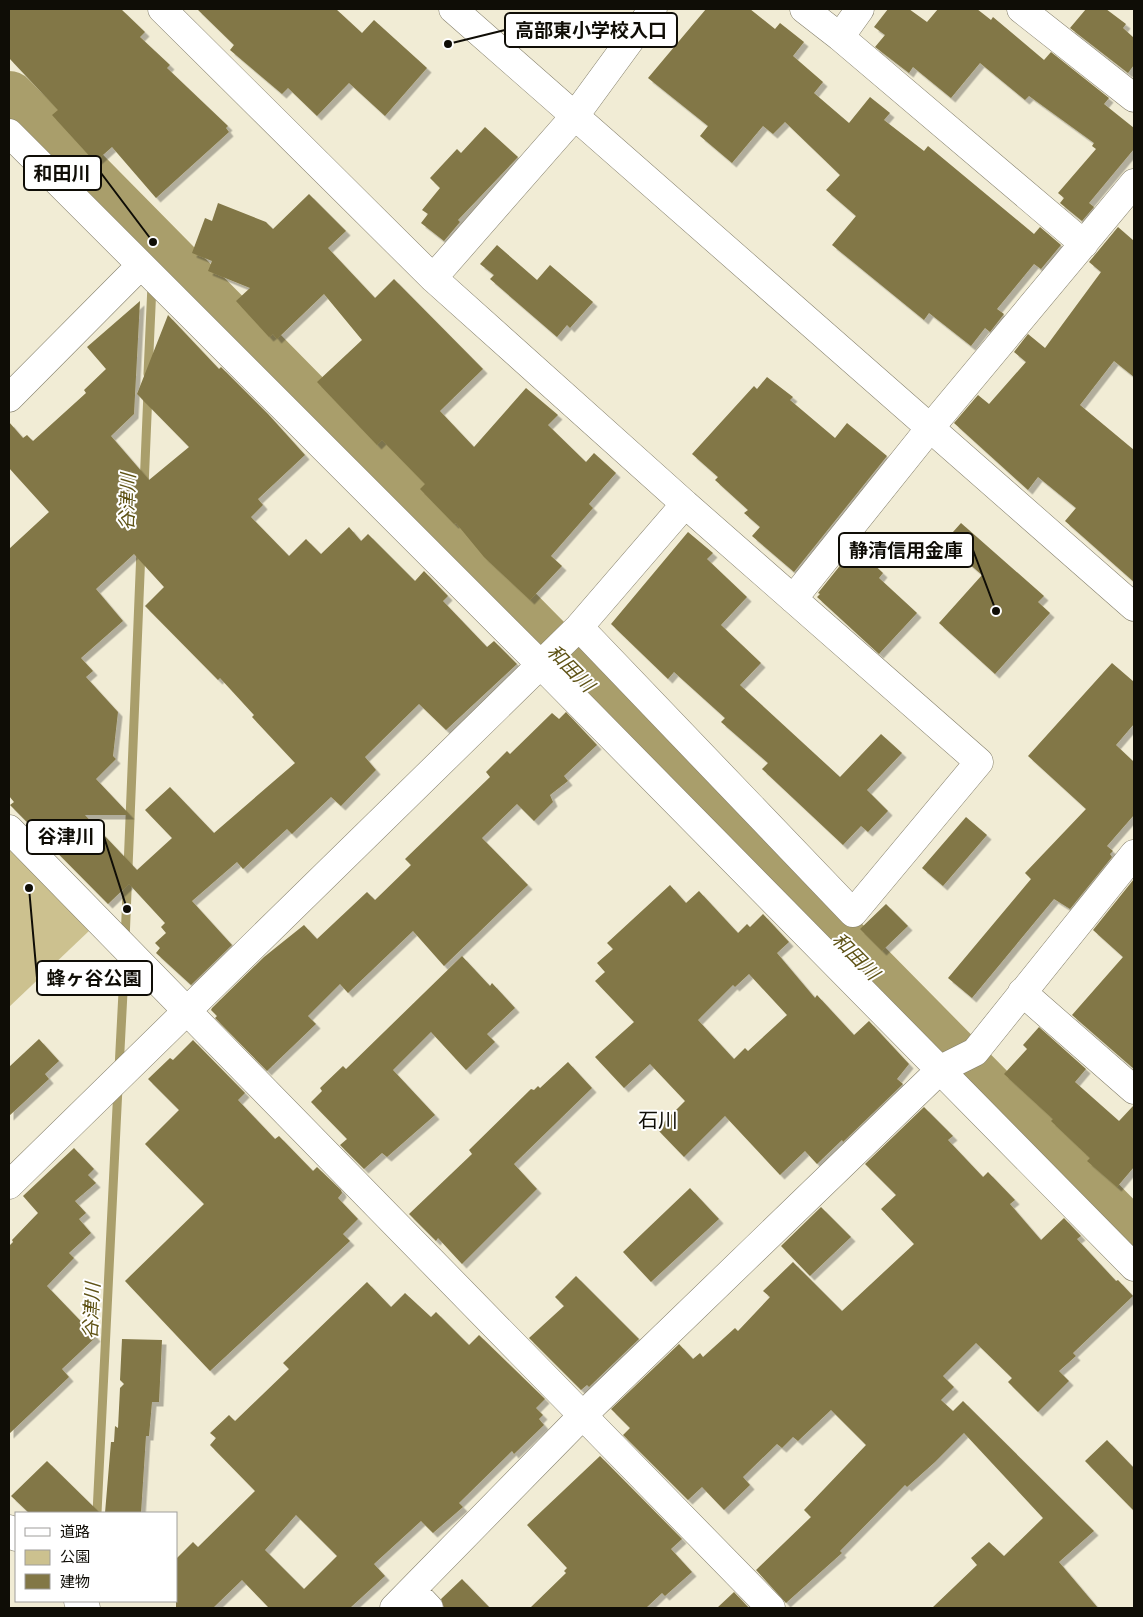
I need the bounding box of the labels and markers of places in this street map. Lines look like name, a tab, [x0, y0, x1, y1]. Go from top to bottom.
callout: 高部東小学校入口	[505, 13, 677, 47]
callout: 和田川	[24, 156, 101, 190]
callout: 静清信用金庫	[839, 533, 973, 567]
callout: 谷津川	[27, 820, 104, 854]
callout: 蜂ヶ谷公園	[37, 961, 152, 995]

